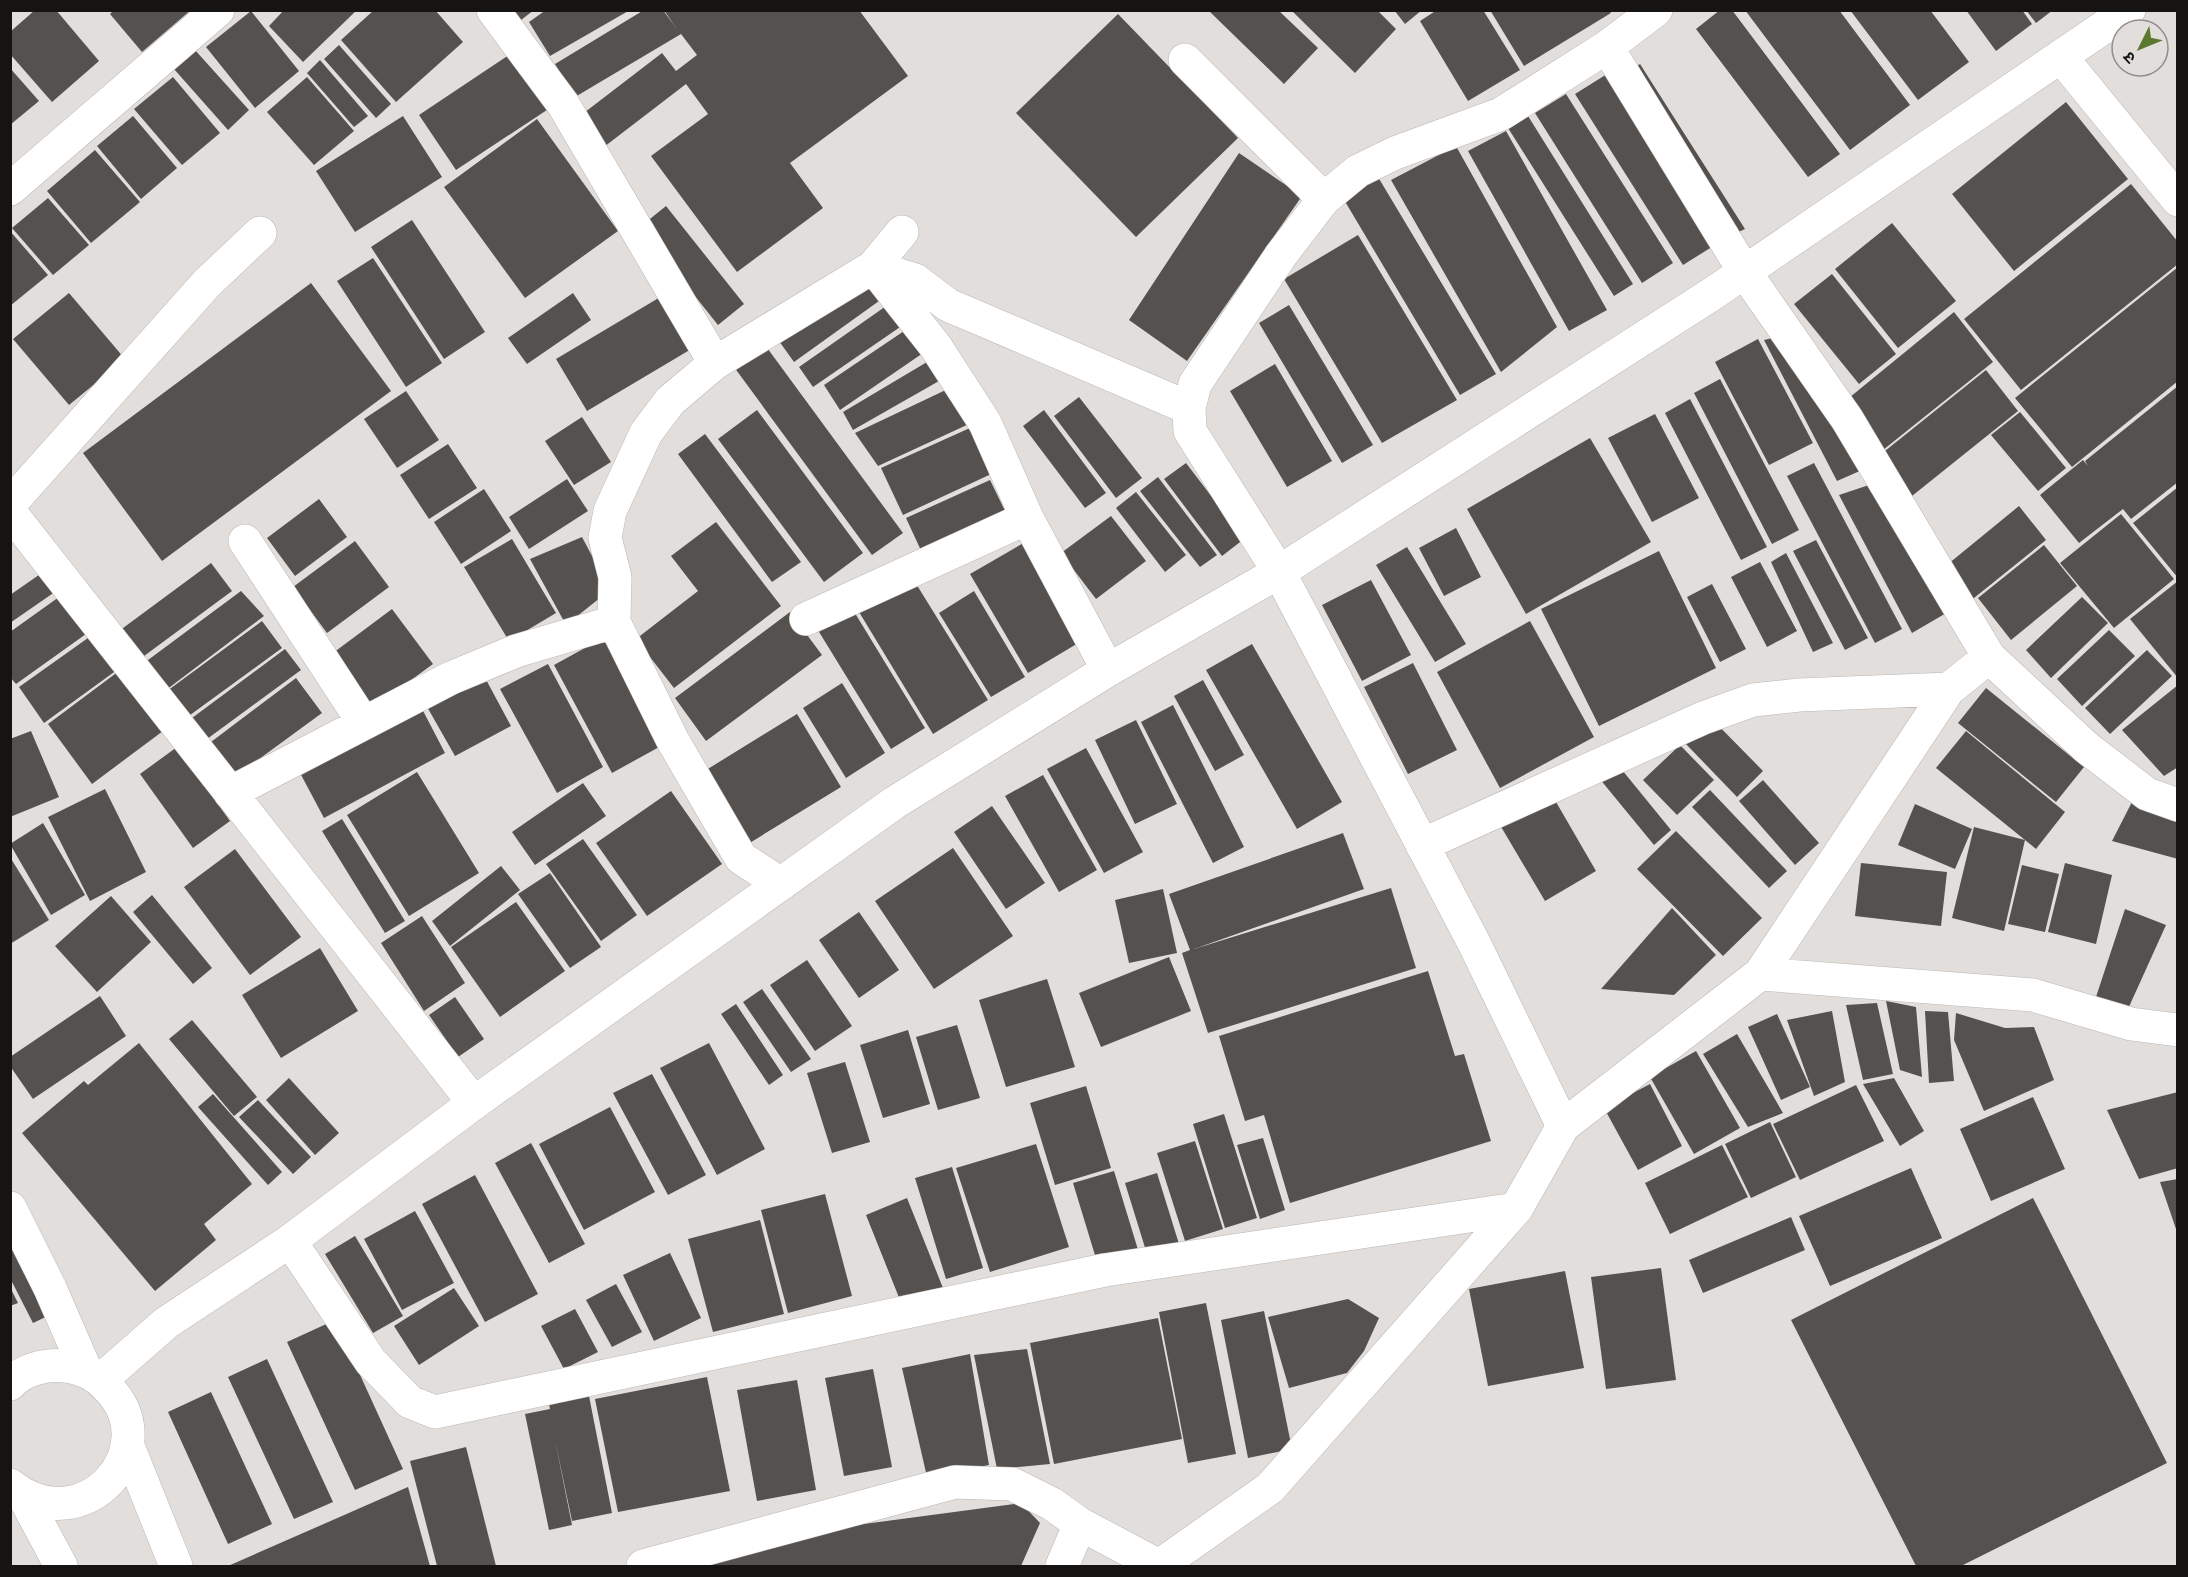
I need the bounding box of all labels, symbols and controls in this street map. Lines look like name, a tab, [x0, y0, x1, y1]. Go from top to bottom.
north arrow	[2110, 18, 2170, 78]
text: उ	[2120, 46, 2141, 67]

